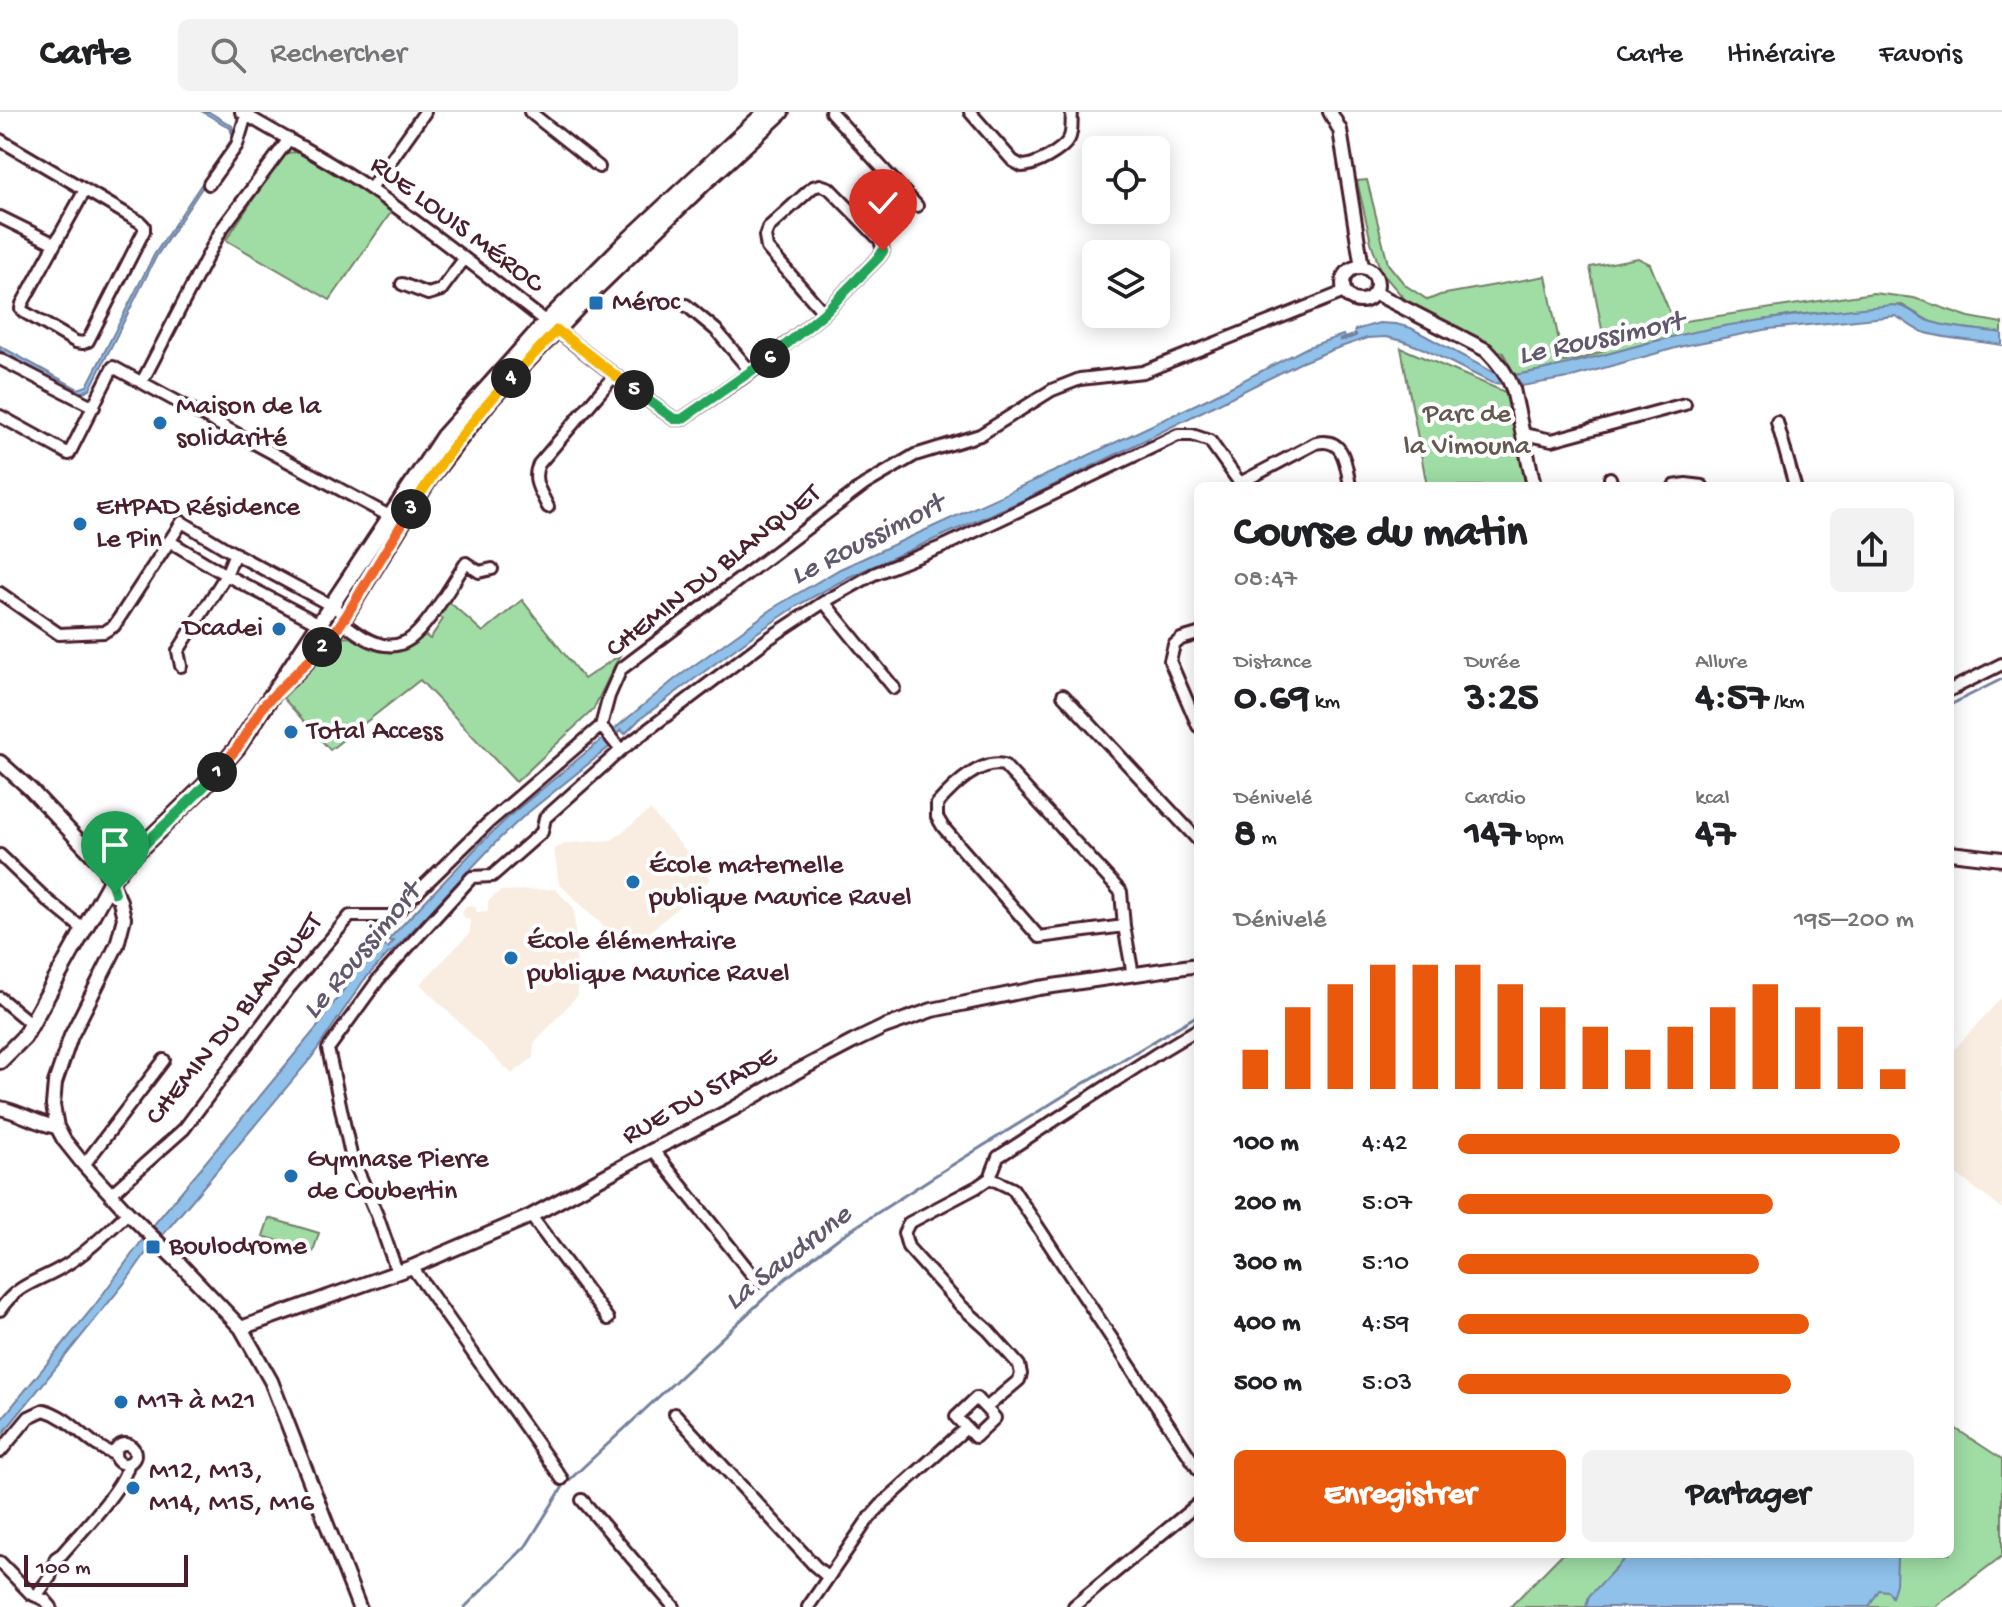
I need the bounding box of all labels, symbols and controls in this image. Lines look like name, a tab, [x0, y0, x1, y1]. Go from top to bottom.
search box	[178, 19, 738, 91]
text: Carte	[40, 33, 130, 77]
icon: search	[206, 33, 250, 77]
text: Rechercher	[270, 38, 406, 73]
text: Carte	[1617, 39, 1683, 72]
text: Itinéraire	[1727, 39, 1835, 72]
text: Favoris	[1879, 39, 1962, 72]
map controls	[1082, 136, 1170, 328]
button: locate	[1082, 136, 1170, 224]
street label: RUE LOUIS MÉROC	[363, 149, 550, 302]
pin	[849, 169, 917, 251]
icon: check	[861, 181, 905, 225]
button: layers	[1082, 240, 1170, 328]
place label: Méroc	[612, 287, 681, 320]
marker: Méroc	[587, 294, 605, 312]
water label: Le Roussimort	[1516, 305, 1691, 375]
pin: 6	[750, 338, 790, 378]
text: 6	[764, 345, 776, 371]
pin: 4	[491, 358, 531, 398]
text: 4	[506, 365, 516, 391]
pin: 5	[614, 370, 654, 410]
text: 5	[628, 377, 640, 403]
place label: Maison de la solidarité	[176, 391, 322, 456]
park label: Parc de la Vimouna	[1404, 399, 1532, 464]
marker: Maison de la solidarité	[151, 414, 169, 432]
street label: CHEMIN DU BLANQUET	[600, 477, 829, 666]
water label: Le Roussimort	[786, 485, 955, 595]
pin: 3	[391, 489, 431, 529]
place label: EHPAD Résidence Le Pin	[96, 492, 300, 557]
text: 3	[405, 496, 417, 522]
button: share	[1830, 508, 1914, 592]
text: Course du matin	[1234, 509, 1527, 561]
marker: EHPAD Résidence Le Pin	[71, 515, 89, 533]
text: 08:47	[1234, 565, 1297, 596]
place label: Dcadei	[181, 613, 263, 646]
marker: Dcadei	[270, 620, 288, 638]
pin: 2	[302, 627, 342, 667]
text: 2	[317, 634, 327, 660]
text: Distance	[1234, 650, 1312, 676]
text: Durée	[1465, 650, 1520, 676]
text: Allure	[1695, 650, 1747, 676]
text: 0.69	[1234, 676, 1310, 723]
text: 3:25	[1465, 676, 1539, 723]
text: 4:57	[1695, 676, 1769, 723]
text: km	[1310, 690, 1340, 716]
text: /km	[1769, 690, 1805, 716]
place label: Total Access	[305, 716, 443, 749]
marker: Total Access	[282, 723, 300, 741]
pin: 1	[197, 752, 237, 792]
text: 1	[213, 759, 221, 785]
text: Dénivelé	[1234, 786, 1312, 812]
text: Cardio	[1465, 786, 1526, 812]
text: kcal	[1695, 786, 1730, 812]
pin	[81, 811, 149, 893]
text: 8	[1234, 812, 1256, 859]
text: 147	[1465, 812, 1521, 859]
text: 47	[1695, 812, 1735, 859]
icon: arrive	[93, 823, 137, 867]
text: m	[1256, 826, 1277, 852]
text: bpm	[1521, 826, 1564, 852]
place label: École maternelle publique Maurice Ravel	[648, 850, 912, 915]
water label: Le Roussimort	[296, 873, 433, 1027]
marker: École maternelle publique Maurice Ravel	[624, 873, 642, 891]
street label: CHEMIN DU BLANQUET	[139, 906, 331, 1133]
text: Dénivelé	[1234, 906, 1326, 937]
text: 195–200 m	[1794, 906, 1914, 937]
place label: École élémentaire publique Maurice Ravel	[526, 926, 790, 991]
marker: École élémentaire publique Maurice Ravel	[502, 949, 520, 967]
street label: RUE DU STADE	[617, 1040, 785, 1153]
text: 100 m	[1234, 1129, 1299, 1160]
text: 4:42	[1362, 1129, 1408, 1160]
place label: Gymnase Pierre de Coubertin	[307, 1144, 489, 1209]
marker: Gymnase Pierre de Coubertin	[282, 1167, 300, 1185]
text: 200 m	[1234, 1189, 1301, 1220]
text: 5:07	[1362, 1189, 1412, 1220]
water label: La Saudrune	[719, 1198, 861, 1319]
place label: Boulodrome	[168, 1231, 307, 1264]
marker: Boulodrome	[144, 1238, 162, 1256]
text: 300 m	[1234, 1249, 1302, 1280]
text: 5:10	[1362, 1249, 1409, 1280]
text: 400 m	[1234, 1309, 1300, 1340]
text: 4:59	[1362, 1309, 1409, 1340]
text: 500 m	[1234, 1369, 1302, 1400]
text: 5:03	[1362, 1369, 1412, 1400]
place label: M17 à M21	[137, 1386, 256, 1419]
marker: M17 à M21	[112, 1393, 130, 1411]
button: Enregistrer	[1234, 1450, 1566, 1542]
button: Partager	[1582, 1450, 1914, 1542]
place label: M12, M13, M14, M15, M16	[149, 1456, 315, 1521]
marker: M12, M13, M14, M15, M16	[124, 1479, 142, 1497]
scale bar	[24, 1551, 188, 1587]
text: 100 m	[36, 1556, 91, 1582]

